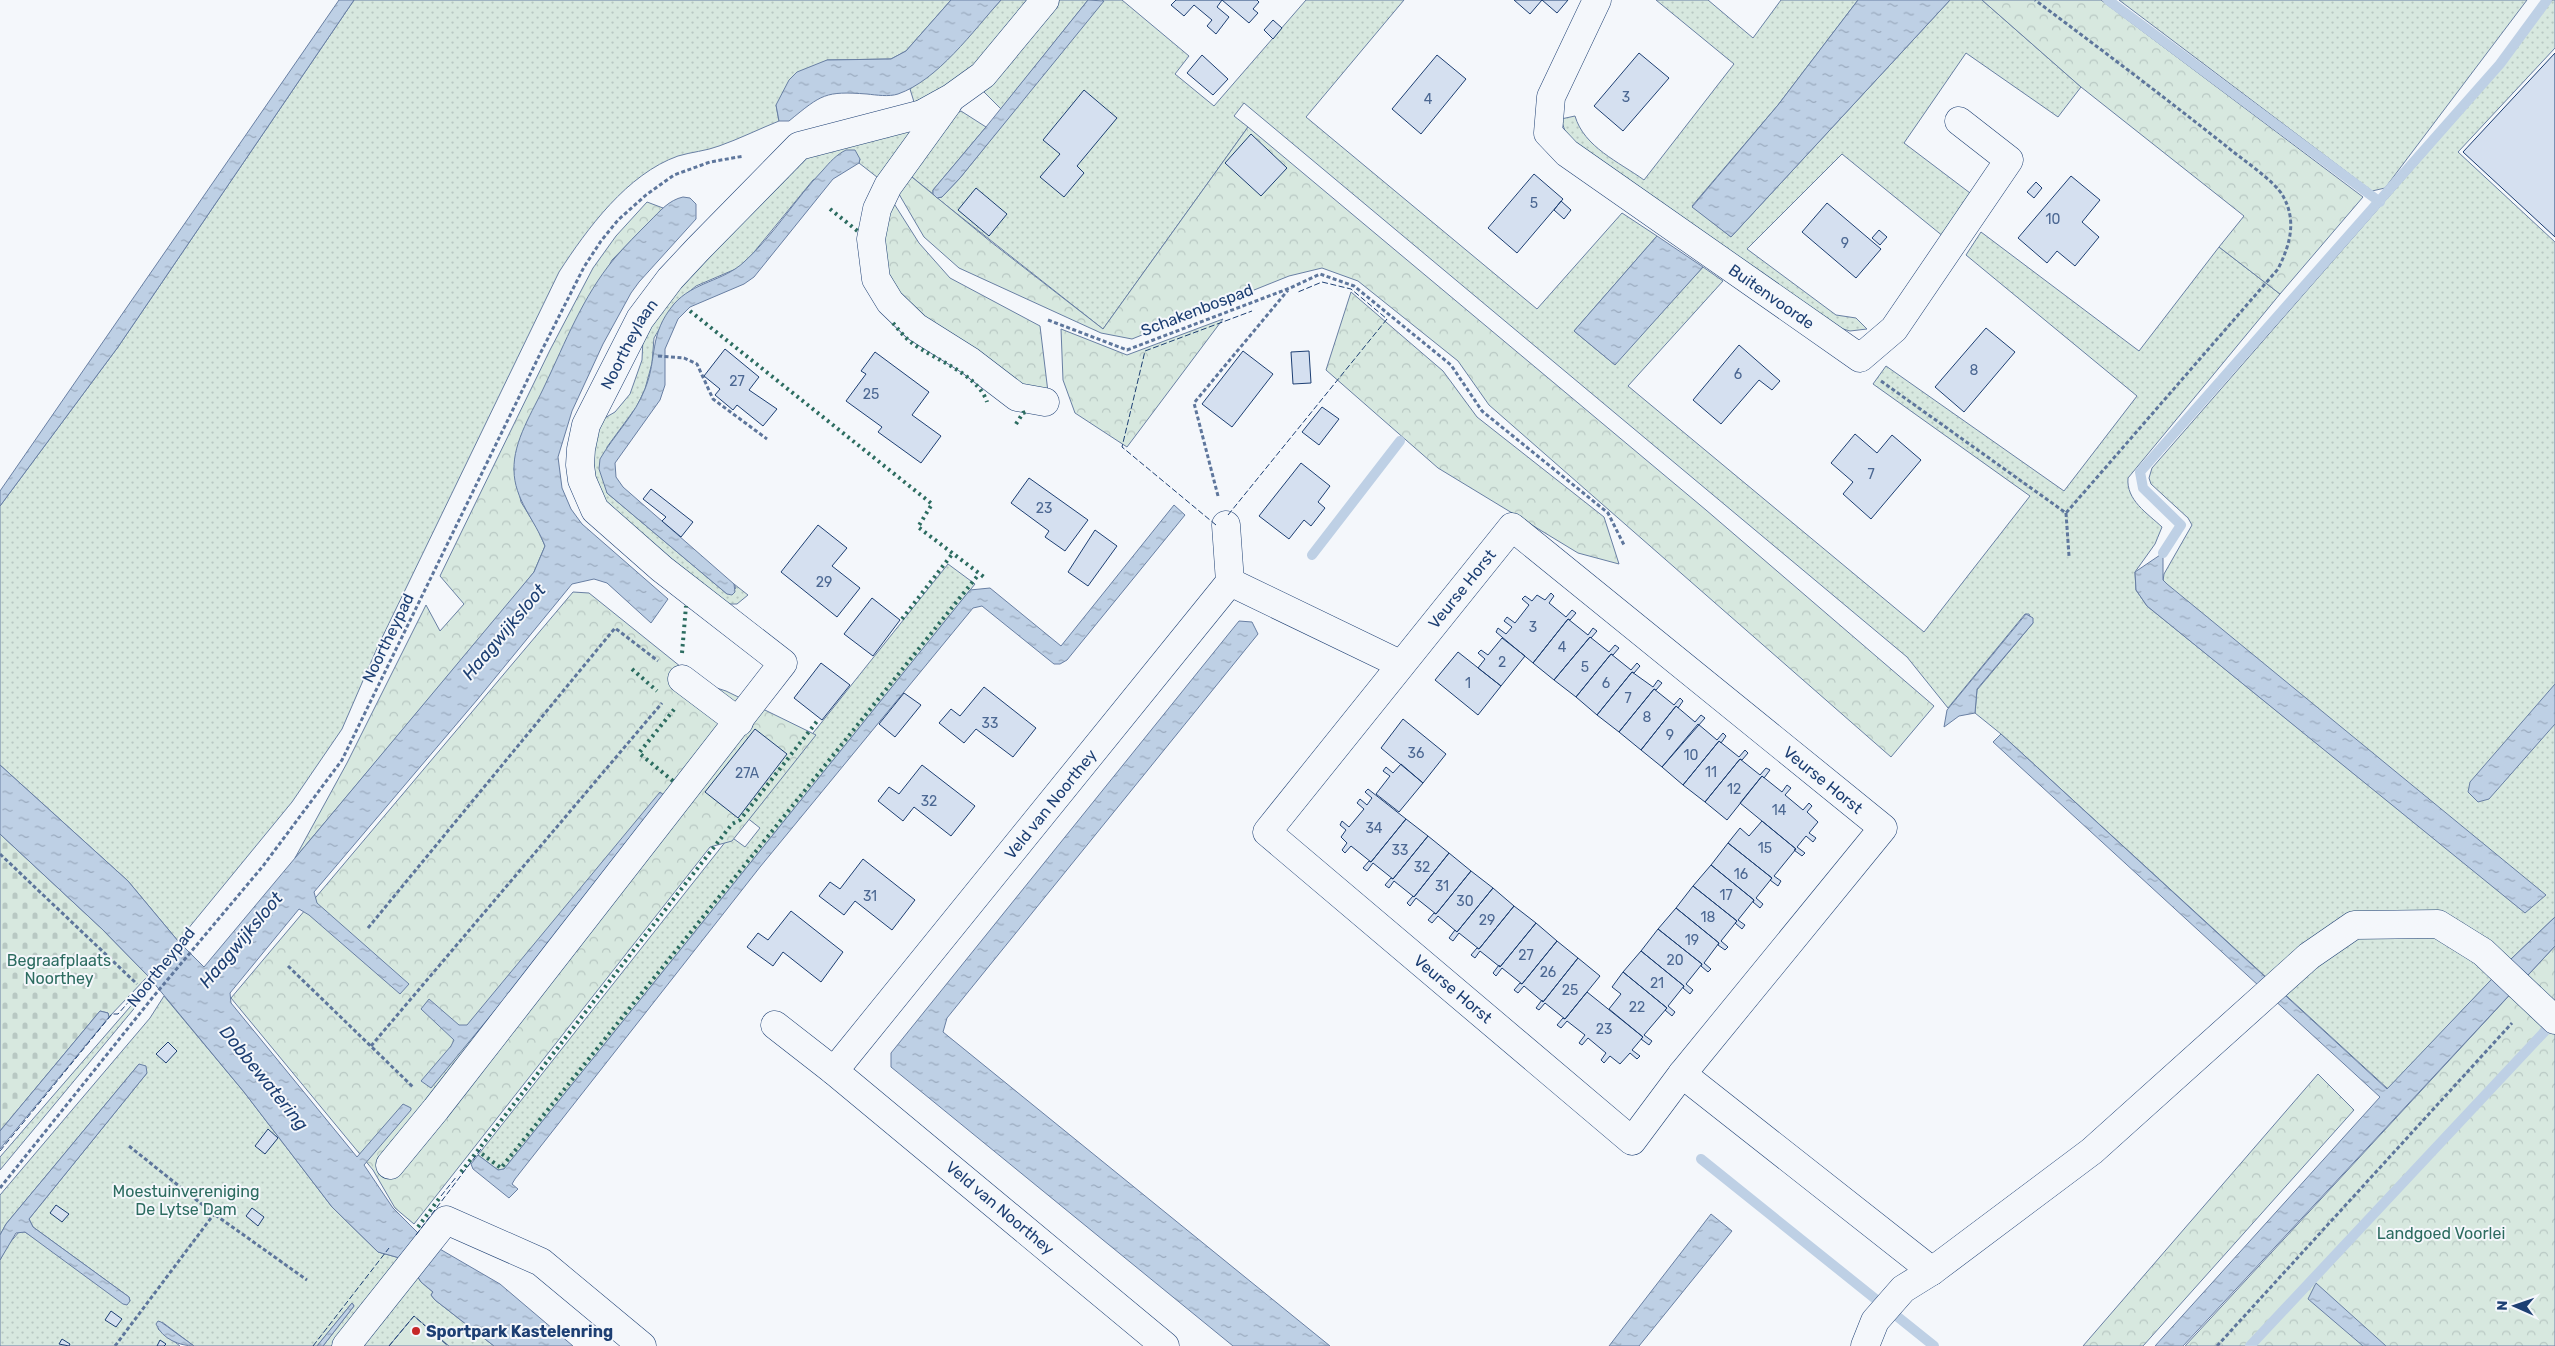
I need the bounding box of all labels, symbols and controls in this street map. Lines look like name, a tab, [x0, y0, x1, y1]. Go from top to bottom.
house number: 3	[1622, 89, 1630, 106]
house number: 4	[1424, 91, 1433, 108]
house number: 5	[1530, 195, 1538, 212]
house number: 10	[2046, 211, 2061, 228]
house number: 9	[1841, 235, 1849, 252]
street label: Buitenvoorde	[1725, 260, 1818, 333]
street label: Schakenbospad	[1138, 280, 1256, 340]
street label: Noortheylaan	[596, 295, 661, 392]
house number: 8	[1970, 362, 1979, 379]
house number: 6	[1734, 366, 1742, 383]
house number: 27	[729, 373, 745, 390]
house number: 25	[863, 386, 879, 403]
house number: 7	[1867, 466, 1875, 483]
house number: 23	[1036, 500, 1052, 517]
street label: Veurse Horst	[1424, 546, 1500, 632]
house number: 29	[816, 574, 832, 591]
water label: Haagwijksloot	[458, 579, 551, 684]
street label: Noortheypad	[358, 590, 418, 686]
house number: 3	[1529, 619, 1537, 636]
house number: 4	[1558, 639, 1567, 656]
house number: 2	[1498, 654, 1506, 671]
house number: 5	[1581, 659, 1589, 676]
house number: 1	[1465, 675, 1471, 692]
house number: 6	[1602, 675, 1610, 692]
house number: 7	[1624, 690, 1632, 707]
house number: 8	[1643, 709, 1652, 726]
house number: 33	[982, 715, 998, 732]
house number: 9	[1666, 727, 1674, 744]
street label: Veurse Horst	[1780, 742, 1866, 818]
street label: Veld van Noorthey	[1000, 745, 1100, 863]
house number: 36	[1408, 745, 1424, 762]
house number: 10	[1684, 747, 1699, 764]
house number: 11	[1705, 764, 1717, 781]
house number: 27A	[735, 765, 760, 782]
house number: 12	[1727, 781, 1741, 798]
house number: 32	[921, 793, 937, 810]
house number: 14	[1772, 802, 1787, 819]
house number: 34	[1365, 820, 1383, 837]
house number: 15	[1758, 840, 1772, 857]
house number: 33	[1392, 842, 1408, 859]
house number: 32	[1414, 859, 1430, 876]
house number: 16	[1734, 866, 1748, 883]
house number: 31	[1435, 878, 1449, 895]
water label: Haagwijksloot	[195, 887, 288, 992]
house number: 17	[1719, 887, 1733, 904]
house number: 31	[863, 888, 877, 905]
house number: 30	[1456, 893, 1474, 910]
house number: 18	[1701, 909, 1716, 926]
house number: 29	[1479, 912, 1495, 929]
street label: Noortheypad	[123, 923, 199, 1011]
house number: 19	[1685, 932, 1699, 949]
house number: 27	[1518, 947, 1534, 964]
park label: Begraafplaats Noorthey	[7, 951, 111, 988]
street label: Veurse Horst	[1410, 951, 1496, 1027]
house number: 20	[1666, 952, 1684, 969]
house number: 26	[1540, 964, 1556, 981]
house number: 21	[1650, 975, 1664, 992]
house number: 25	[1562, 982, 1578, 999]
house number: 22	[1629, 999, 1645, 1016]
water label: Dobbewatering	[215, 1021, 313, 1135]
house number: 23	[1596, 1021, 1612, 1038]
street label: Veld van Noorthey	[942, 1157, 1058, 1259]
park label: Moestuinvereniging De Lytse Dam	[113, 1182, 259, 1219]
park label: Landgoed Voorlei	[2377, 1224, 2505, 1243]
north arrow	[2490, 1281, 2540, 1331]
text: N	[2494, 1300, 2511, 1311]
place label: Sportpark Kastelenring	[426, 1322, 613, 1341]
marker: Sportpark Kastelenring	[410, 1325, 422, 1337]

